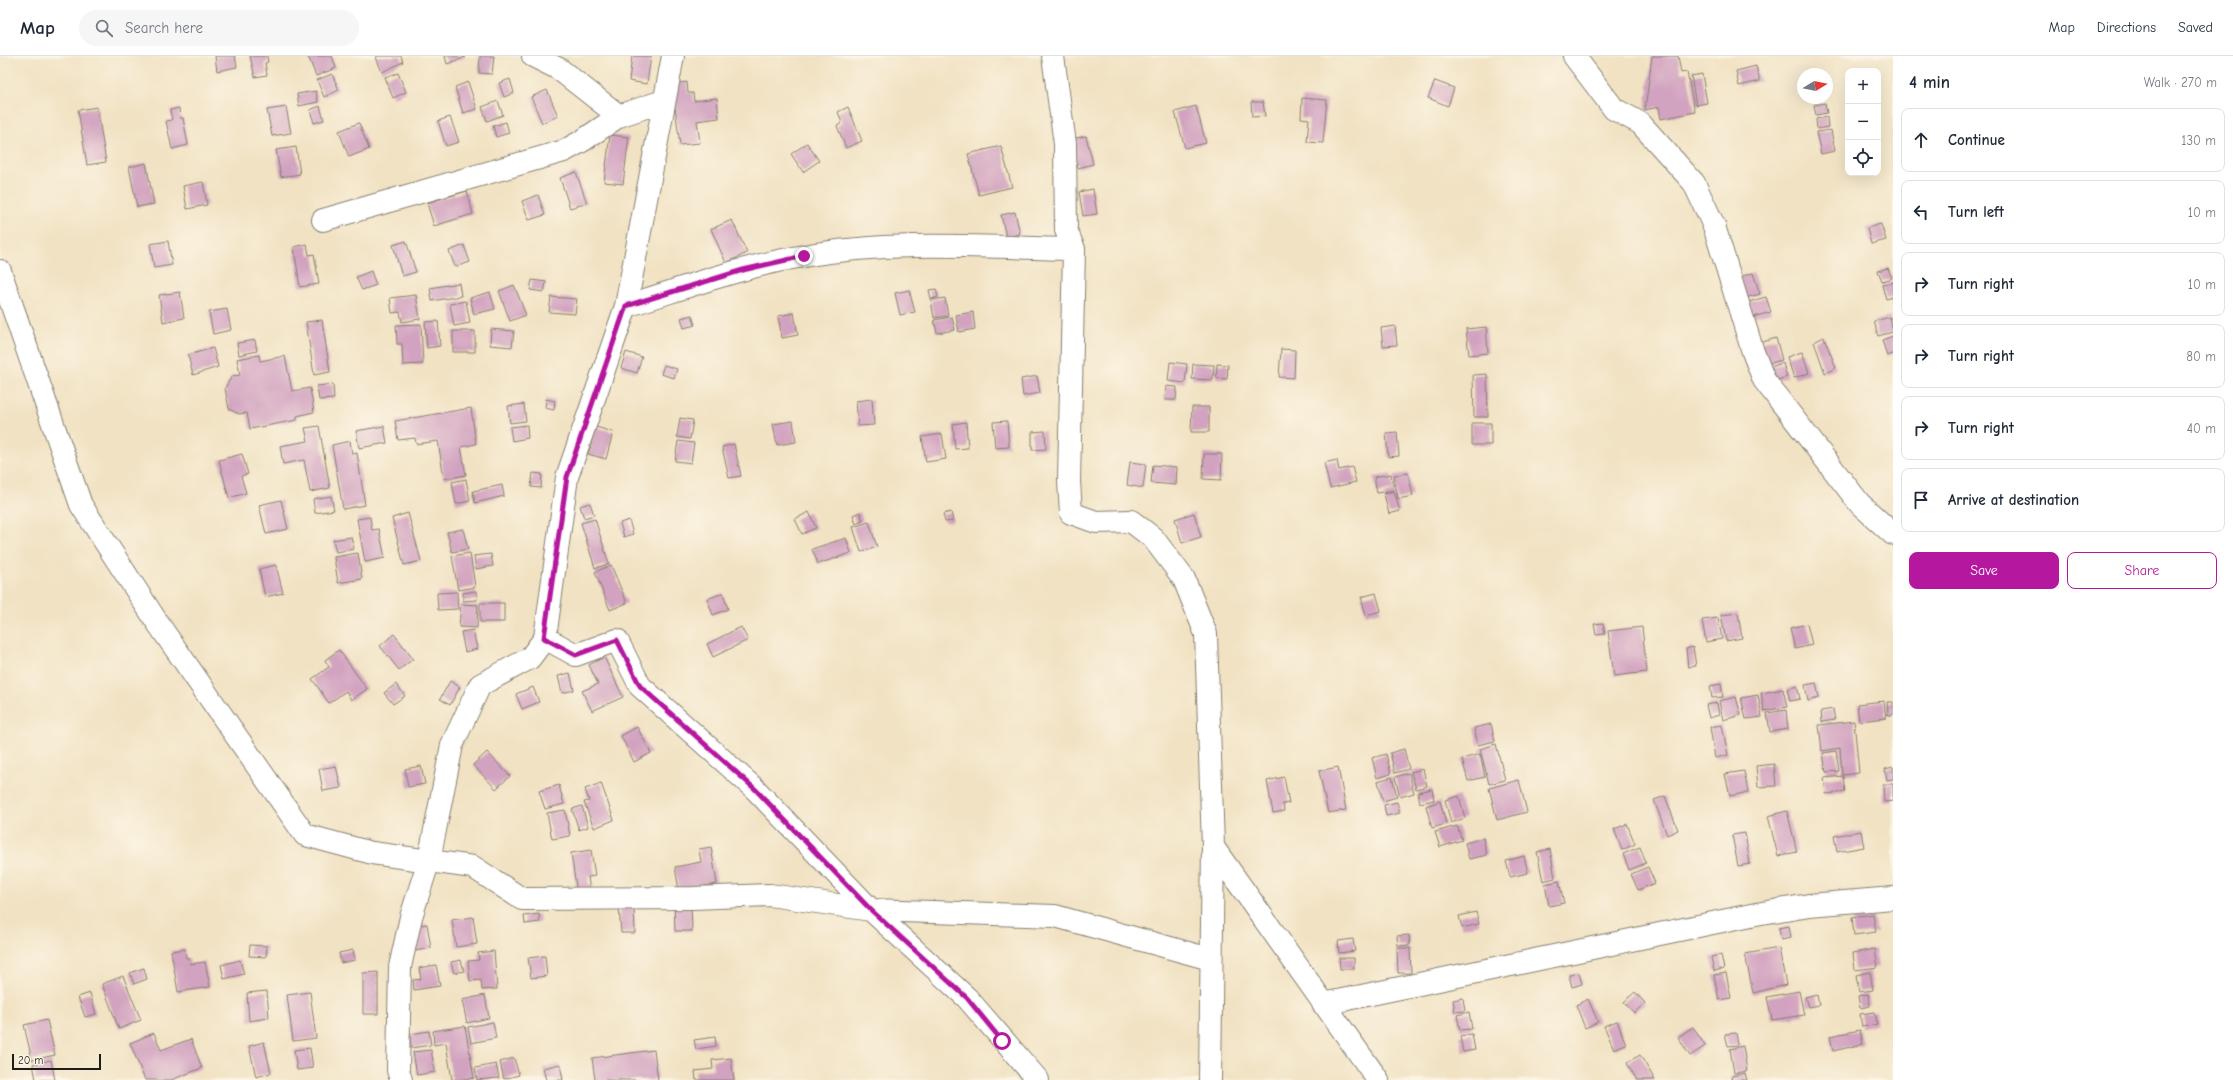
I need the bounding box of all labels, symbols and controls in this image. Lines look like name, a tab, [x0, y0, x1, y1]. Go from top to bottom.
search box	[79, 10, 359, 46]
text: Map	[20, 17, 55, 39]
icon: search	[93, 17, 115, 39]
text: Search here	[125, 19, 203, 37]
text: Map	[2048, 19, 2075, 36]
text: Directions	[2097, 19, 2156, 36]
text: Saved	[2178, 19, 2213, 36]
north arrow	[1797, 68, 1833, 104]
map controls	[1845, 68, 1881, 176]
button: +	[1845, 68, 1881, 104]
text: 4 min	[1909, 73, 1950, 92]
text: Walk · 270 m	[2144, 75, 2217, 90]
button: −	[1845, 104, 1881, 140]
icon: ahead	[1910, 129, 1932, 151]
text: Continue	[1948, 131, 2005, 149]
text: 130 m	[2181, 133, 2216, 148]
button: locate	[1845, 140, 1881, 176]
icon: left	[1910, 201, 1932, 223]
text: Turn left	[1948, 203, 2004, 221]
text: 10 m	[2188, 205, 2216, 220]
route end	[795, 247, 813, 265]
icon: right	[1910, 273, 1932, 295]
text: Turn right	[1948, 275, 2014, 293]
text: 10 m	[2188, 277, 2216, 292]
icon: right	[1910, 345, 1932, 367]
text: Turn right	[1948, 347, 2014, 365]
text: 80 m	[2186, 349, 2216, 364]
icon: right	[1910, 417, 1932, 439]
text: Turn right	[1948, 419, 2014, 437]
text: 40 m	[2187, 421, 2216, 436]
icon: arrive	[1910, 489, 1932, 511]
text: Arrive at destination	[1948, 491, 2079, 509]
button: Save	[1909, 552, 2059, 589]
button: Share	[2067, 552, 2217, 589]
route start	[993, 1032, 1011, 1050]
scale bar	[12, 1052, 101, 1071]
text: 20 m	[18, 1054, 43, 1067]

